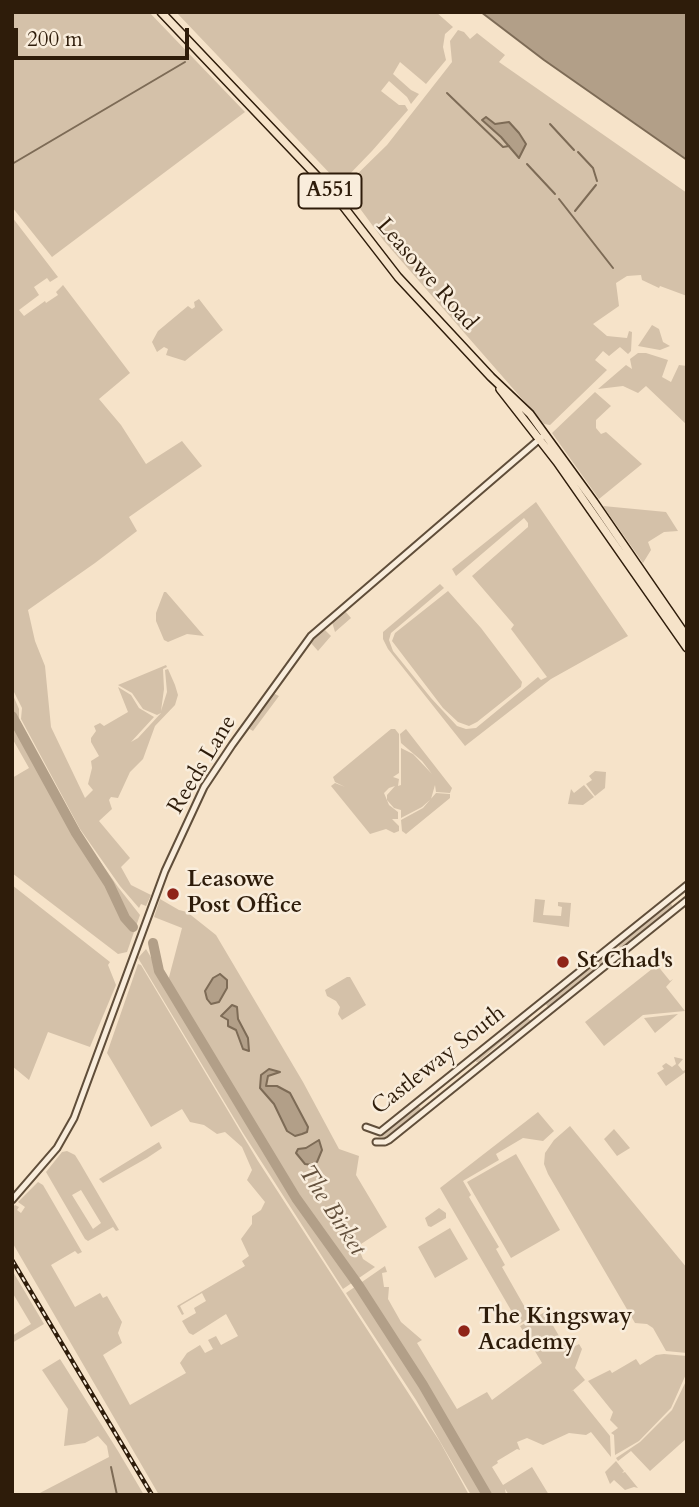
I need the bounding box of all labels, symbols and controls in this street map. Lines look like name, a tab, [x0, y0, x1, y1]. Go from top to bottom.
scale bar	[18, 14, 192, 58]
text: 200 m	[27, 25, 83, 54]
road number: A551	[298, 174, 362, 208]
street label: Leasowe Road	[370, 213, 482, 337]
street label: Reeds Lane	[163, 711, 243, 819]
place label: Leasowe Post Office	[187, 867, 302, 921]
marker: Leasowe Post Office	[165, 886, 181, 902]
place label: St Chad's	[577, 948, 673, 976]
marker: St Chad's	[555, 954, 571, 970]
street label: Castleway South	[367, 1000, 511, 1122]
water label: The Birket	[291, 1160, 371, 1262]
place label: The Kingsway Academy	[478, 1304, 632, 1358]
marker: The Kingsway Academy	[456, 1323, 472, 1339]

